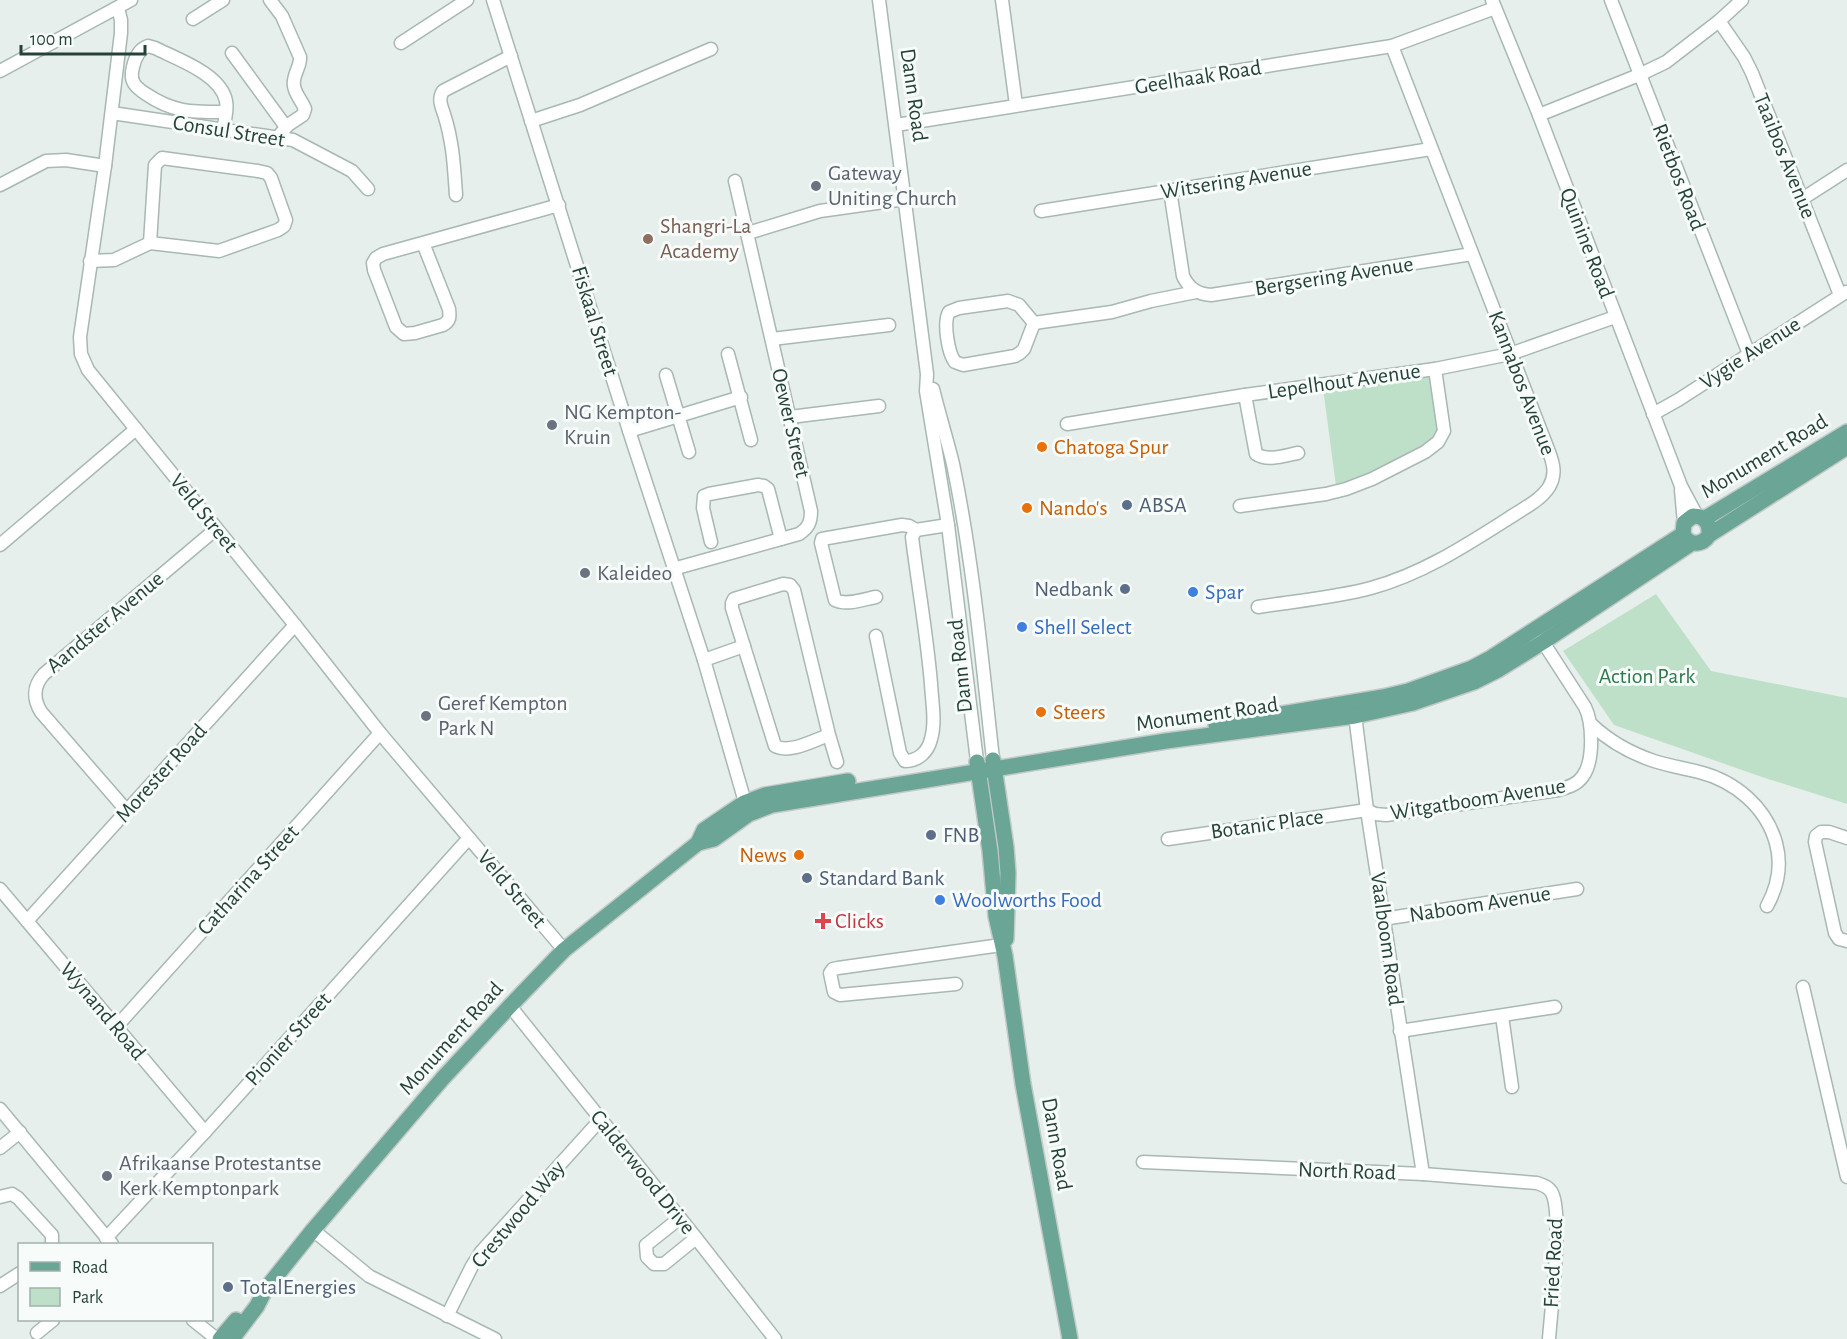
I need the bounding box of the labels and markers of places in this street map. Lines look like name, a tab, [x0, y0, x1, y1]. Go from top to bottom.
place label: Gateway Uniting Church	[828, 162, 957, 209]
marker: Gateway Uniting Church	[809, 179, 823, 193]
place label: Shangri-La Academy	[660, 215, 751, 262]
marker: Shangri-La Academy	[641, 232, 655, 246]
place label: NG Kempton- Kruin	[564, 401, 682, 448]
marker: NG Kempton- Kruin	[545, 418, 559, 432]
place label: Chatoga Spur	[1054, 436, 1168, 458]
marker: Chatoga Spur	[1035, 440, 1049, 454]
place label: ABSA	[1139, 494, 1187, 516]
place label: Nando's	[1039, 497, 1108, 519]
marker: ABSA	[1120, 498, 1134, 512]
marker: Nando's	[1020, 501, 1034, 515]
place label: Kaleideo	[597, 562, 672, 584]
marker: Kaleideo	[578, 566, 592, 580]
place label: Nedbank	[1034, 578, 1113, 600]
place label: Spar	[1205, 581, 1244, 603]
marker: Nedbank	[1118, 582, 1132, 596]
marker: Spar	[1186, 585, 1200, 599]
place label: Shell Select	[1034, 616, 1131, 638]
marker: Shell Select	[1015, 620, 1029, 634]
place label: Geref Kempton Park N	[438, 692, 568, 739]
place label: Steers	[1053, 701, 1106, 723]
marker: Steers	[1034, 705, 1048, 719]
marker: Geref Kempton Park N	[419, 709, 433, 723]
place label: FNB	[943, 824, 979, 846]
marker: FNB	[924, 828, 938, 842]
place label: News	[739, 844, 787, 866]
marker: News	[792, 848, 806, 862]
place label: Standard Bank	[819, 867, 944, 889]
marker: Standard Bank	[800, 871, 814, 885]
place label: Woolworths Food	[952, 889, 1102, 911]
marker: Woolworths Food	[933, 893, 947, 907]
place label: Clicks	[835, 910, 884, 932]
marker: Clicks	[816, 914, 830, 928]
place label: Afrikaanse Protestantse Kerk Kemptonpark	[119, 1152, 321, 1199]
marker: Afrikaanse Protestantse Kerk Kemptonpark	[100, 1169, 114, 1183]
place label: TotalEnergies	[240, 1276, 356, 1298]
marker: TotalEnergies	[221, 1280, 235, 1294]

